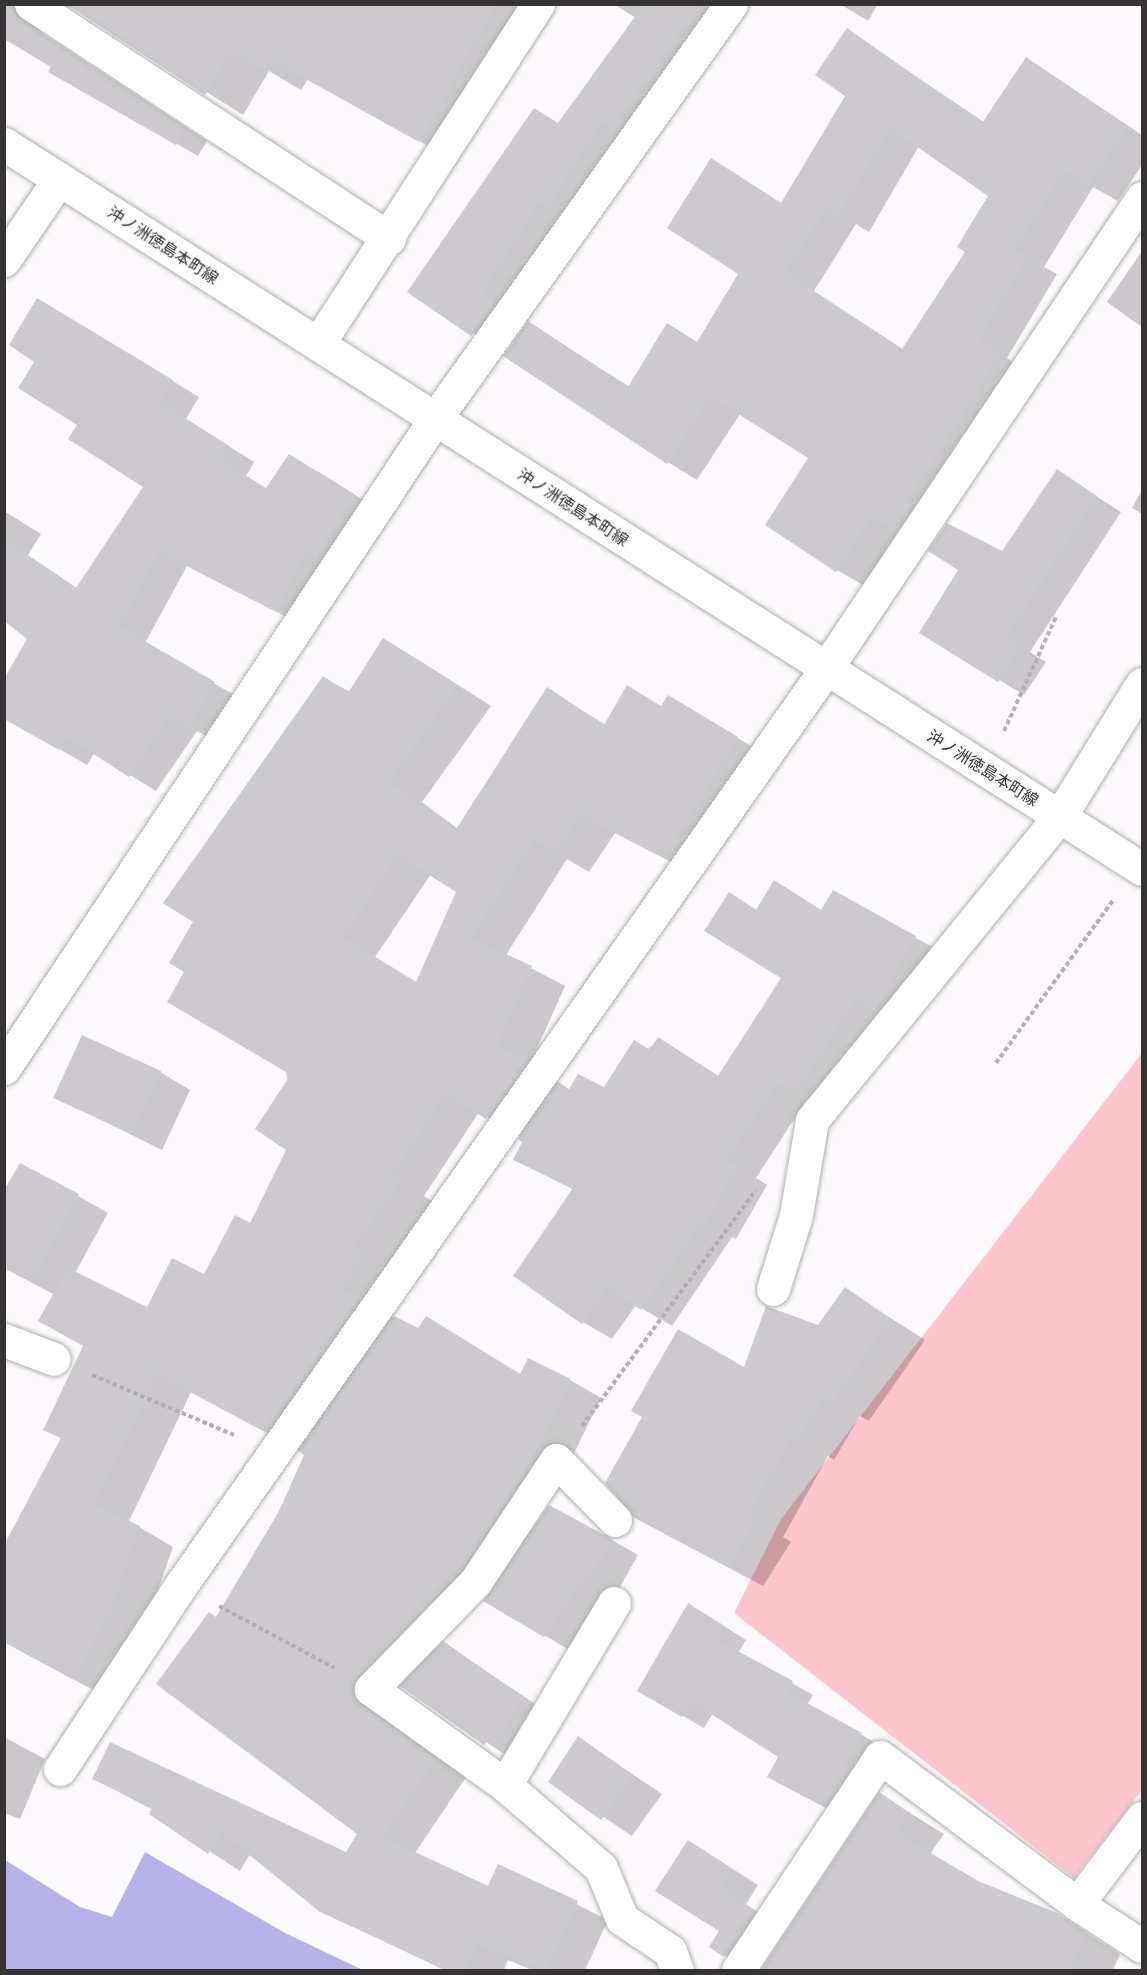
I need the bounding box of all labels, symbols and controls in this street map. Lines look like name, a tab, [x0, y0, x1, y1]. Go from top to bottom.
street label: 沖ノ洲徳島本町線	[104, 202, 222, 288]
street label: 沖ノ洲徳島本町線	[514, 464, 632, 550]
street label: 沖ノ洲徳島本町線	[924, 726, 1042, 810]

